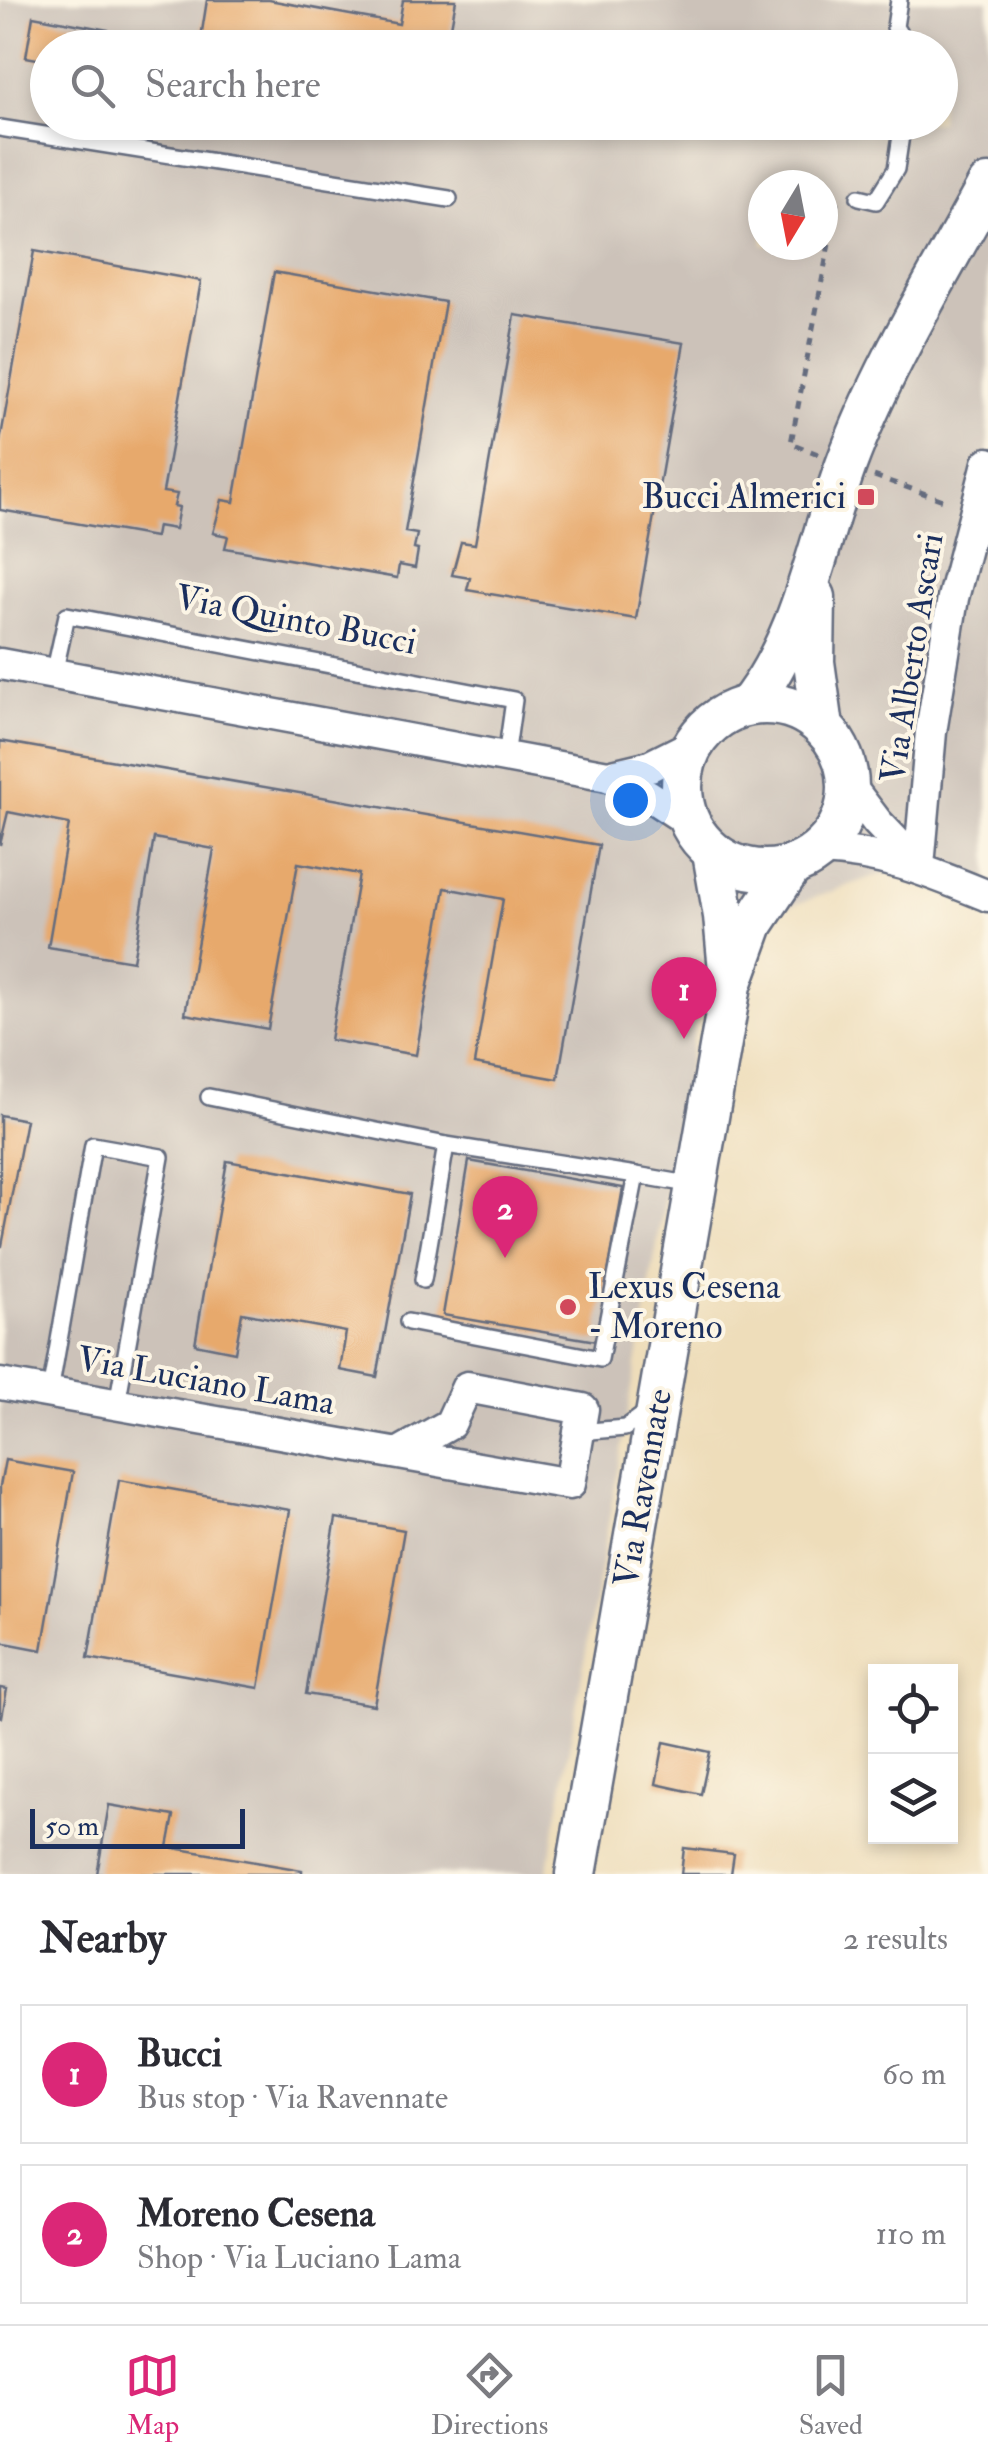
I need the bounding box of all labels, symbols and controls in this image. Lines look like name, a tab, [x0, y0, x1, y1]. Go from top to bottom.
search box	[30, 30, 958, 140]
icon: search	[65, 58, 120, 113]
text: Search here	[145, 61, 321, 109]
north arrow	[748, 170, 838, 260]
place label: Bucci Almerici	[642, 475, 846, 519]
marker: Bucci Almerici	[855, 486, 877, 508]
street label: Via Alberto Ascari	[871, 530, 953, 786]
street label: Via Quinto Bucci	[172, 575, 420, 665]
your location	[605, 775, 656, 826]
pin: 1	[652, 956, 716, 1039]
pin: 2	[472, 1176, 538, 1258]
place label: Lexus Cesena - Moreno	[588, 1265, 781, 1349]
marker: Lexus Cesena - Moreno	[557, 1296, 579, 1318]
street label: Via Luciano Lama	[74, 1337, 339, 1425]
street label: Via Ravennate	[604, 1385, 682, 1591]
map controls	[868, 1664, 958, 1844]
button: locate	[868, 1664, 958, 1754]
button: layers	[868, 1754, 958, 1844]
scale bar	[30, 1804, 245, 1848]
text: 50 m	[45, 1809, 99, 1844]
text: Nearby	[40, 1913, 166, 1965]
text: 2 results	[843, 1919, 948, 1959]
text: Bucci	[137, 2030, 222, 2078]
text: 1	[69, 2054, 80, 2094]
text: 60 m	[882, 2054, 946, 2094]
text: Bus stop · Via Ravennate	[137, 2078, 448, 2118]
text: Moreno Cesena	[137, 2190, 375, 2238]
text: 2	[66, 2214, 83, 2254]
text: 110 m	[875, 2214, 946, 2254]
text: Shop · Via Luciano Lama	[137, 2238, 461, 2278]
tab: Map	[125, 2348, 180, 2443]
tab: Directions	[431, 2348, 548, 2443]
tab: Saved	[799, 2348, 863, 2443]

